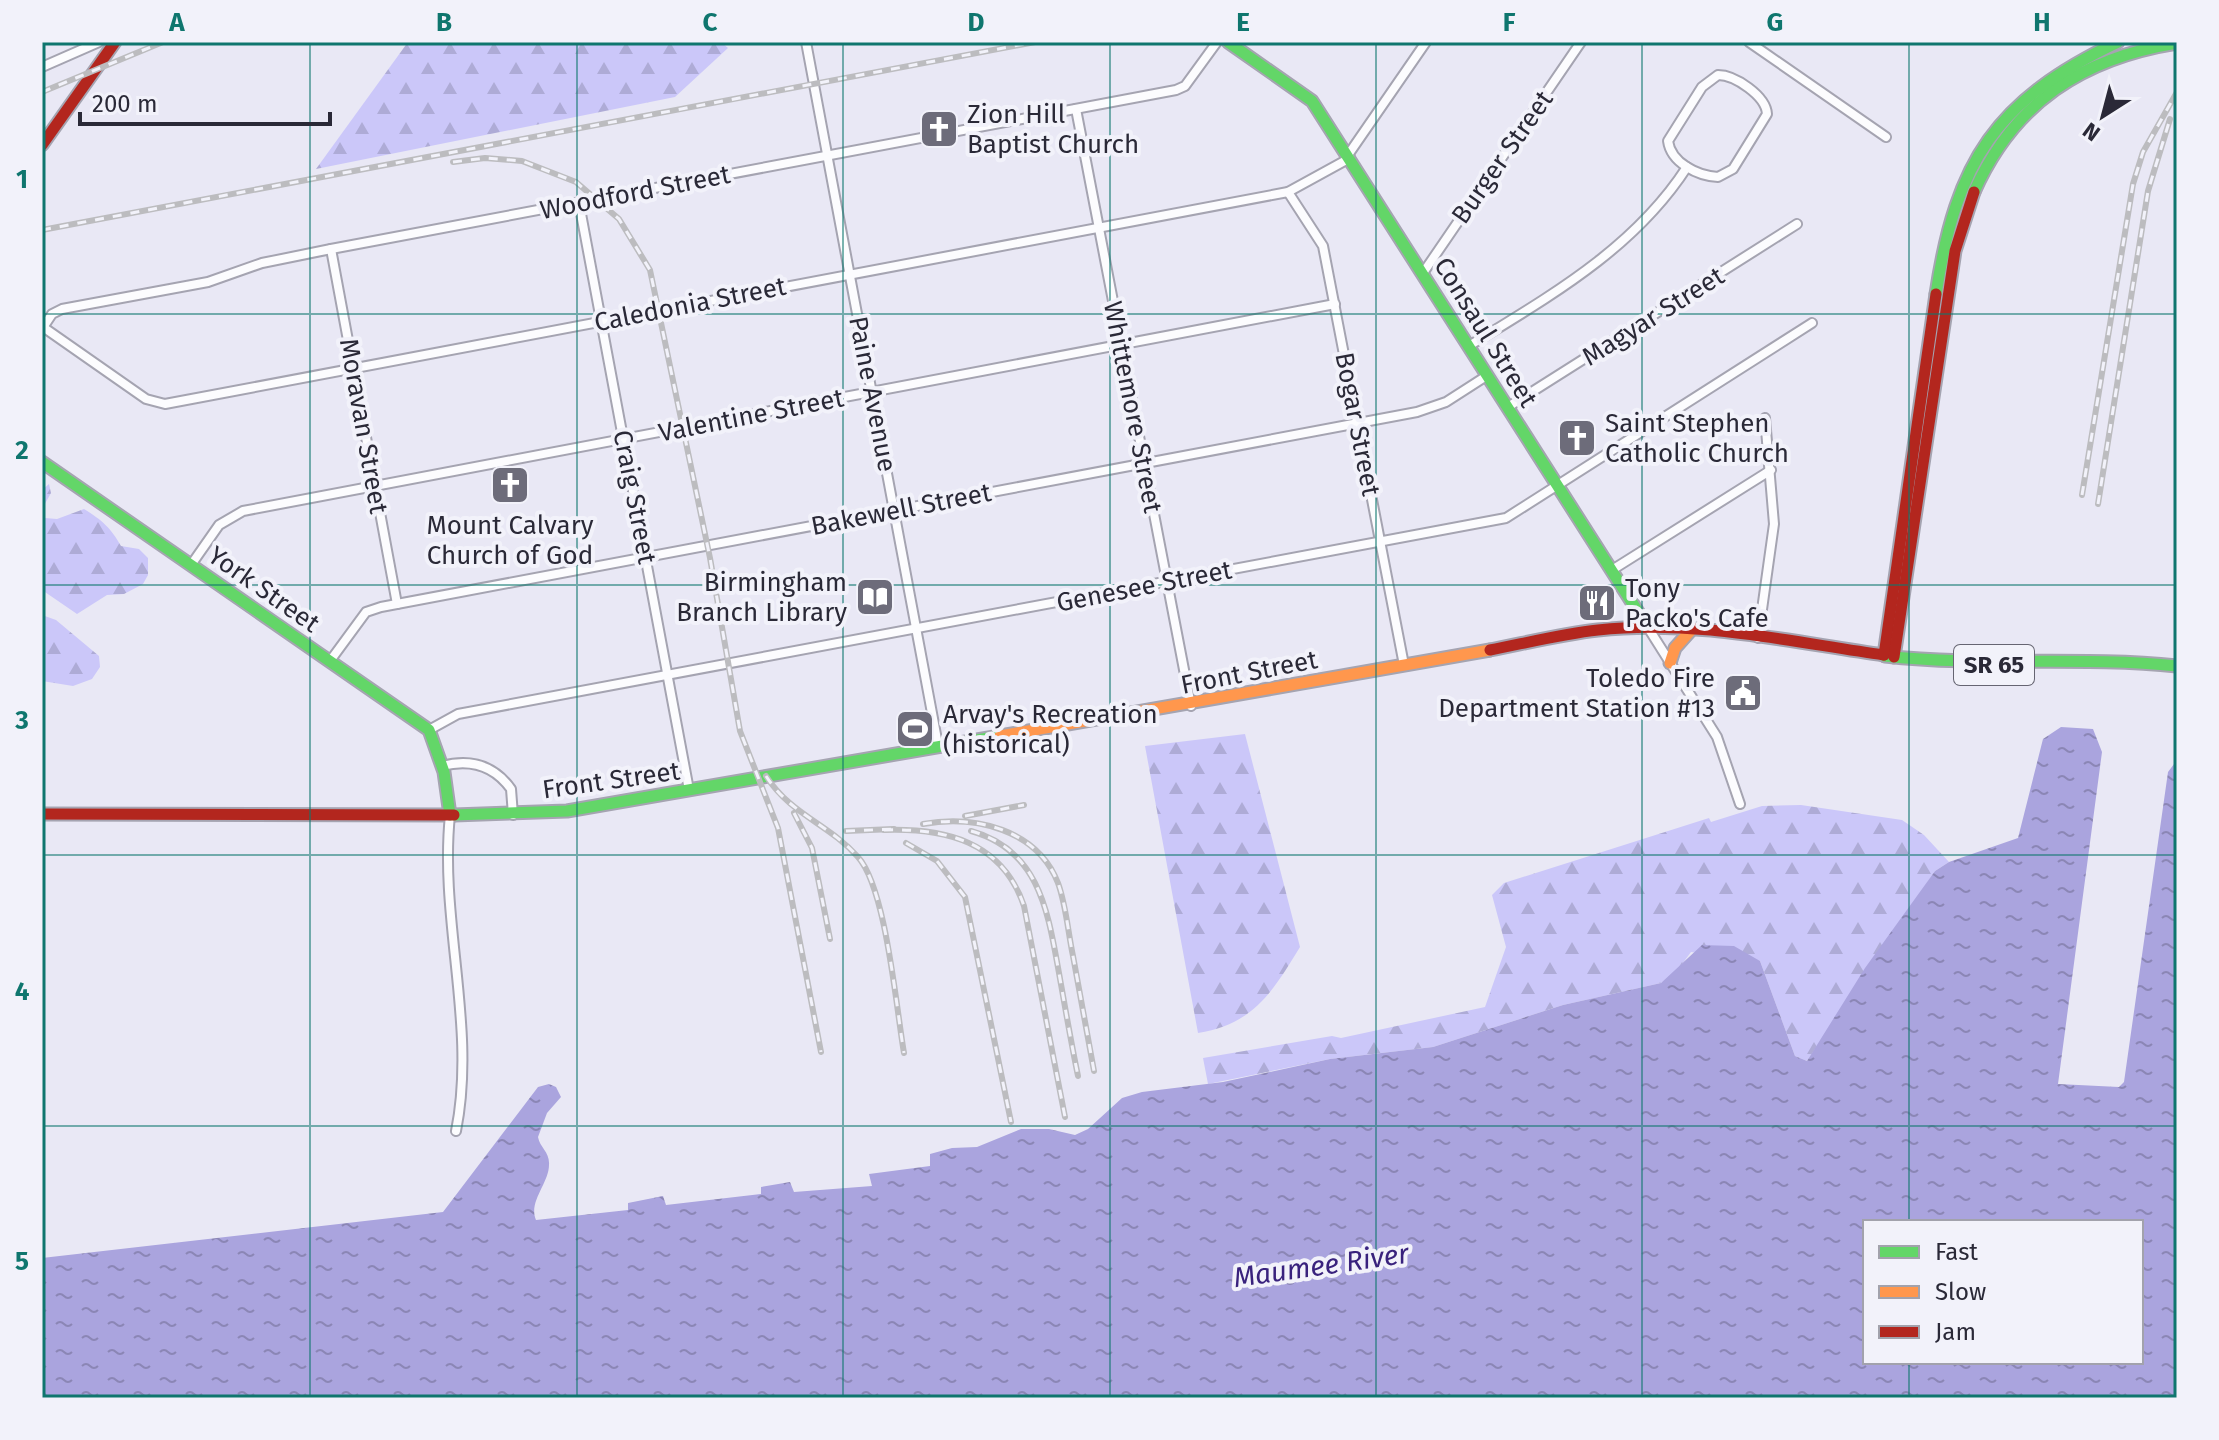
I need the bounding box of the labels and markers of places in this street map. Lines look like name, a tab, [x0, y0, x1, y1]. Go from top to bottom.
place label: Zion Hill Baptist Church	[967, 99, 1139, 160]
church icon: Zion Hill Baptist Church	[918, 108, 960, 150]
place label: Saint Stephen Catholic Church	[1605, 408, 1789, 469]
church icon: Saint Stephen Catholic Church	[1556, 417, 1598, 459]
church icon: Mount Calvary Church of God	[489, 464, 531, 506]
place label: Mount Calvary Church of God	[427, 510, 594, 571]
place label: Birmingham Branch Library	[676, 567, 847, 628]
place label: Tony Packo's Cafe	[1625, 573, 1769, 634]
library icon: Birmingham Branch Library	[854, 576, 896, 618]
restaurant icon: Tony Packo's Cafe	[1576, 582, 1618, 624]
place label: Toledo Fire Department Station #13	[1438, 663, 1715, 724]
public building icon: Toledo Fire Department Station #13	[1722, 672, 1764, 714]
place label: Arvay's Recreation (historical)	[943, 699, 1158, 760]
sports icon: Arvay's Recreation (historical)	[894, 708, 936, 750]

